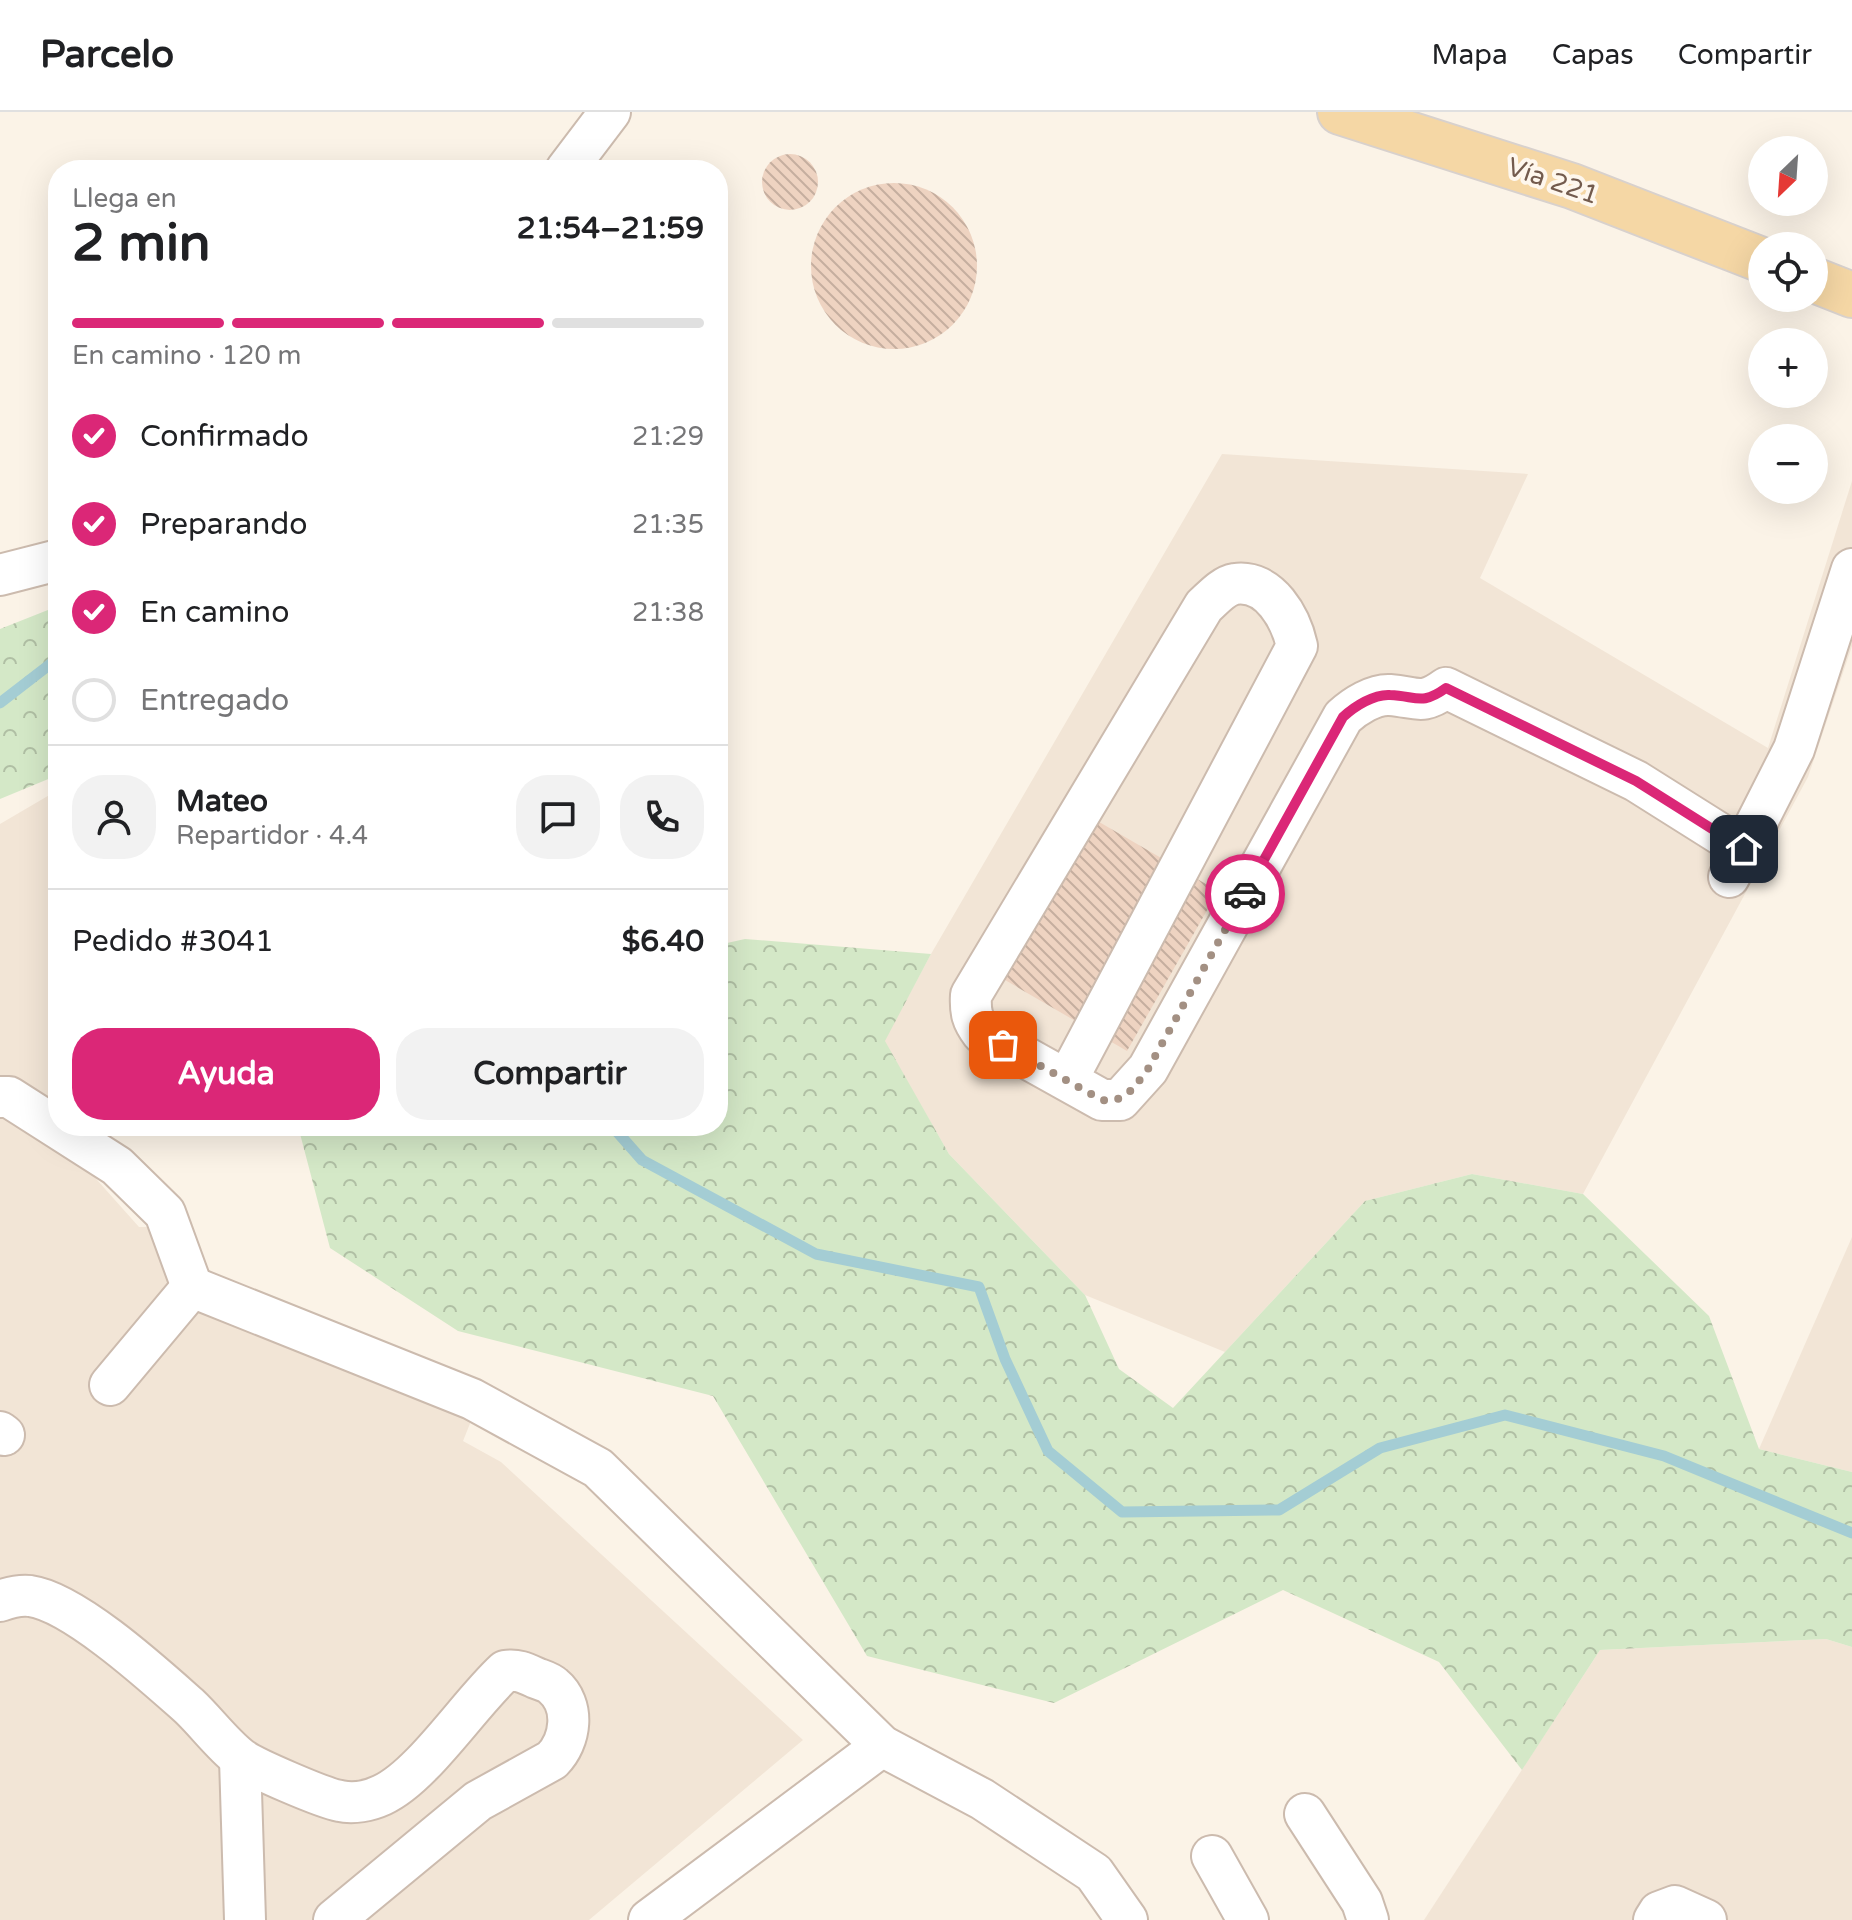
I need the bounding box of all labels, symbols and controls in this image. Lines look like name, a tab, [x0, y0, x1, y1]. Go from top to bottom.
text: Parcelo	[40, 32, 174, 78]
text: Mapa	[1431, 38, 1508, 72]
text: Capas	[1552, 38, 1634, 72]
text: Compartir	[1678, 38, 1812, 72]
north arrow	[1748, 136, 1828, 216]
map controls	[1748, 136, 1828, 504]
street label: Vía 221	[1503, 151, 1603, 211]
text: Llega en	[72, 183, 177, 214]
text: 21:54–21:59	[517, 210, 704, 247]
text: 2 min	[72, 212, 211, 275]
button: locate	[1748, 232, 1828, 312]
button: +	[1748, 328, 1828, 408]
text: En camino · 120 m	[72, 340, 301, 371]
icon: check	[72, 414, 116, 458]
text: Confirmado	[140, 418, 309, 455]
text: 21:29	[632, 421, 704, 452]
button: −	[1748, 424, 1828, 504]
icon: check	[72, 502, 116, 546]
text: Preparando	[140, 506, 308, 543]
text: 21:35	[632, 509, 704, 540]
icon: check	[72, 590, 116, 634]
text: En camino	[140, 594, 289, 631]
text: 21:38	[632, 597, 704, 628]
text: Entregado	[140, 682, 289, 719]
button: person	[72, 775, 156, 859]
button: chat	[516, 775, 600, 859]
button: phone	[620, 775, 704, 859]
text: Mateo	[176, 783, 268, 820]
pin	[1710, 815, 1778, 883]
text: Repartidor · 4.4	[176, 820, 368, 851]
icon: home	[1722, 827, 1766, 871]
courier	[1205, 854, 1285, 934]
icon: car	[1223, 872, 1267, 916]
text: Pedido #3041	[72, 923, 274, 960]
text: $6.40	[622, 923, 704, 960]
pin	[969, 1011, 1037, 1079]
icon: bag	[981, 1023, 1025, 1067]
button: Ayuda	[72, 1028, 380, 1120]
button: Compartir	[396, 1028, 704, 1120]

